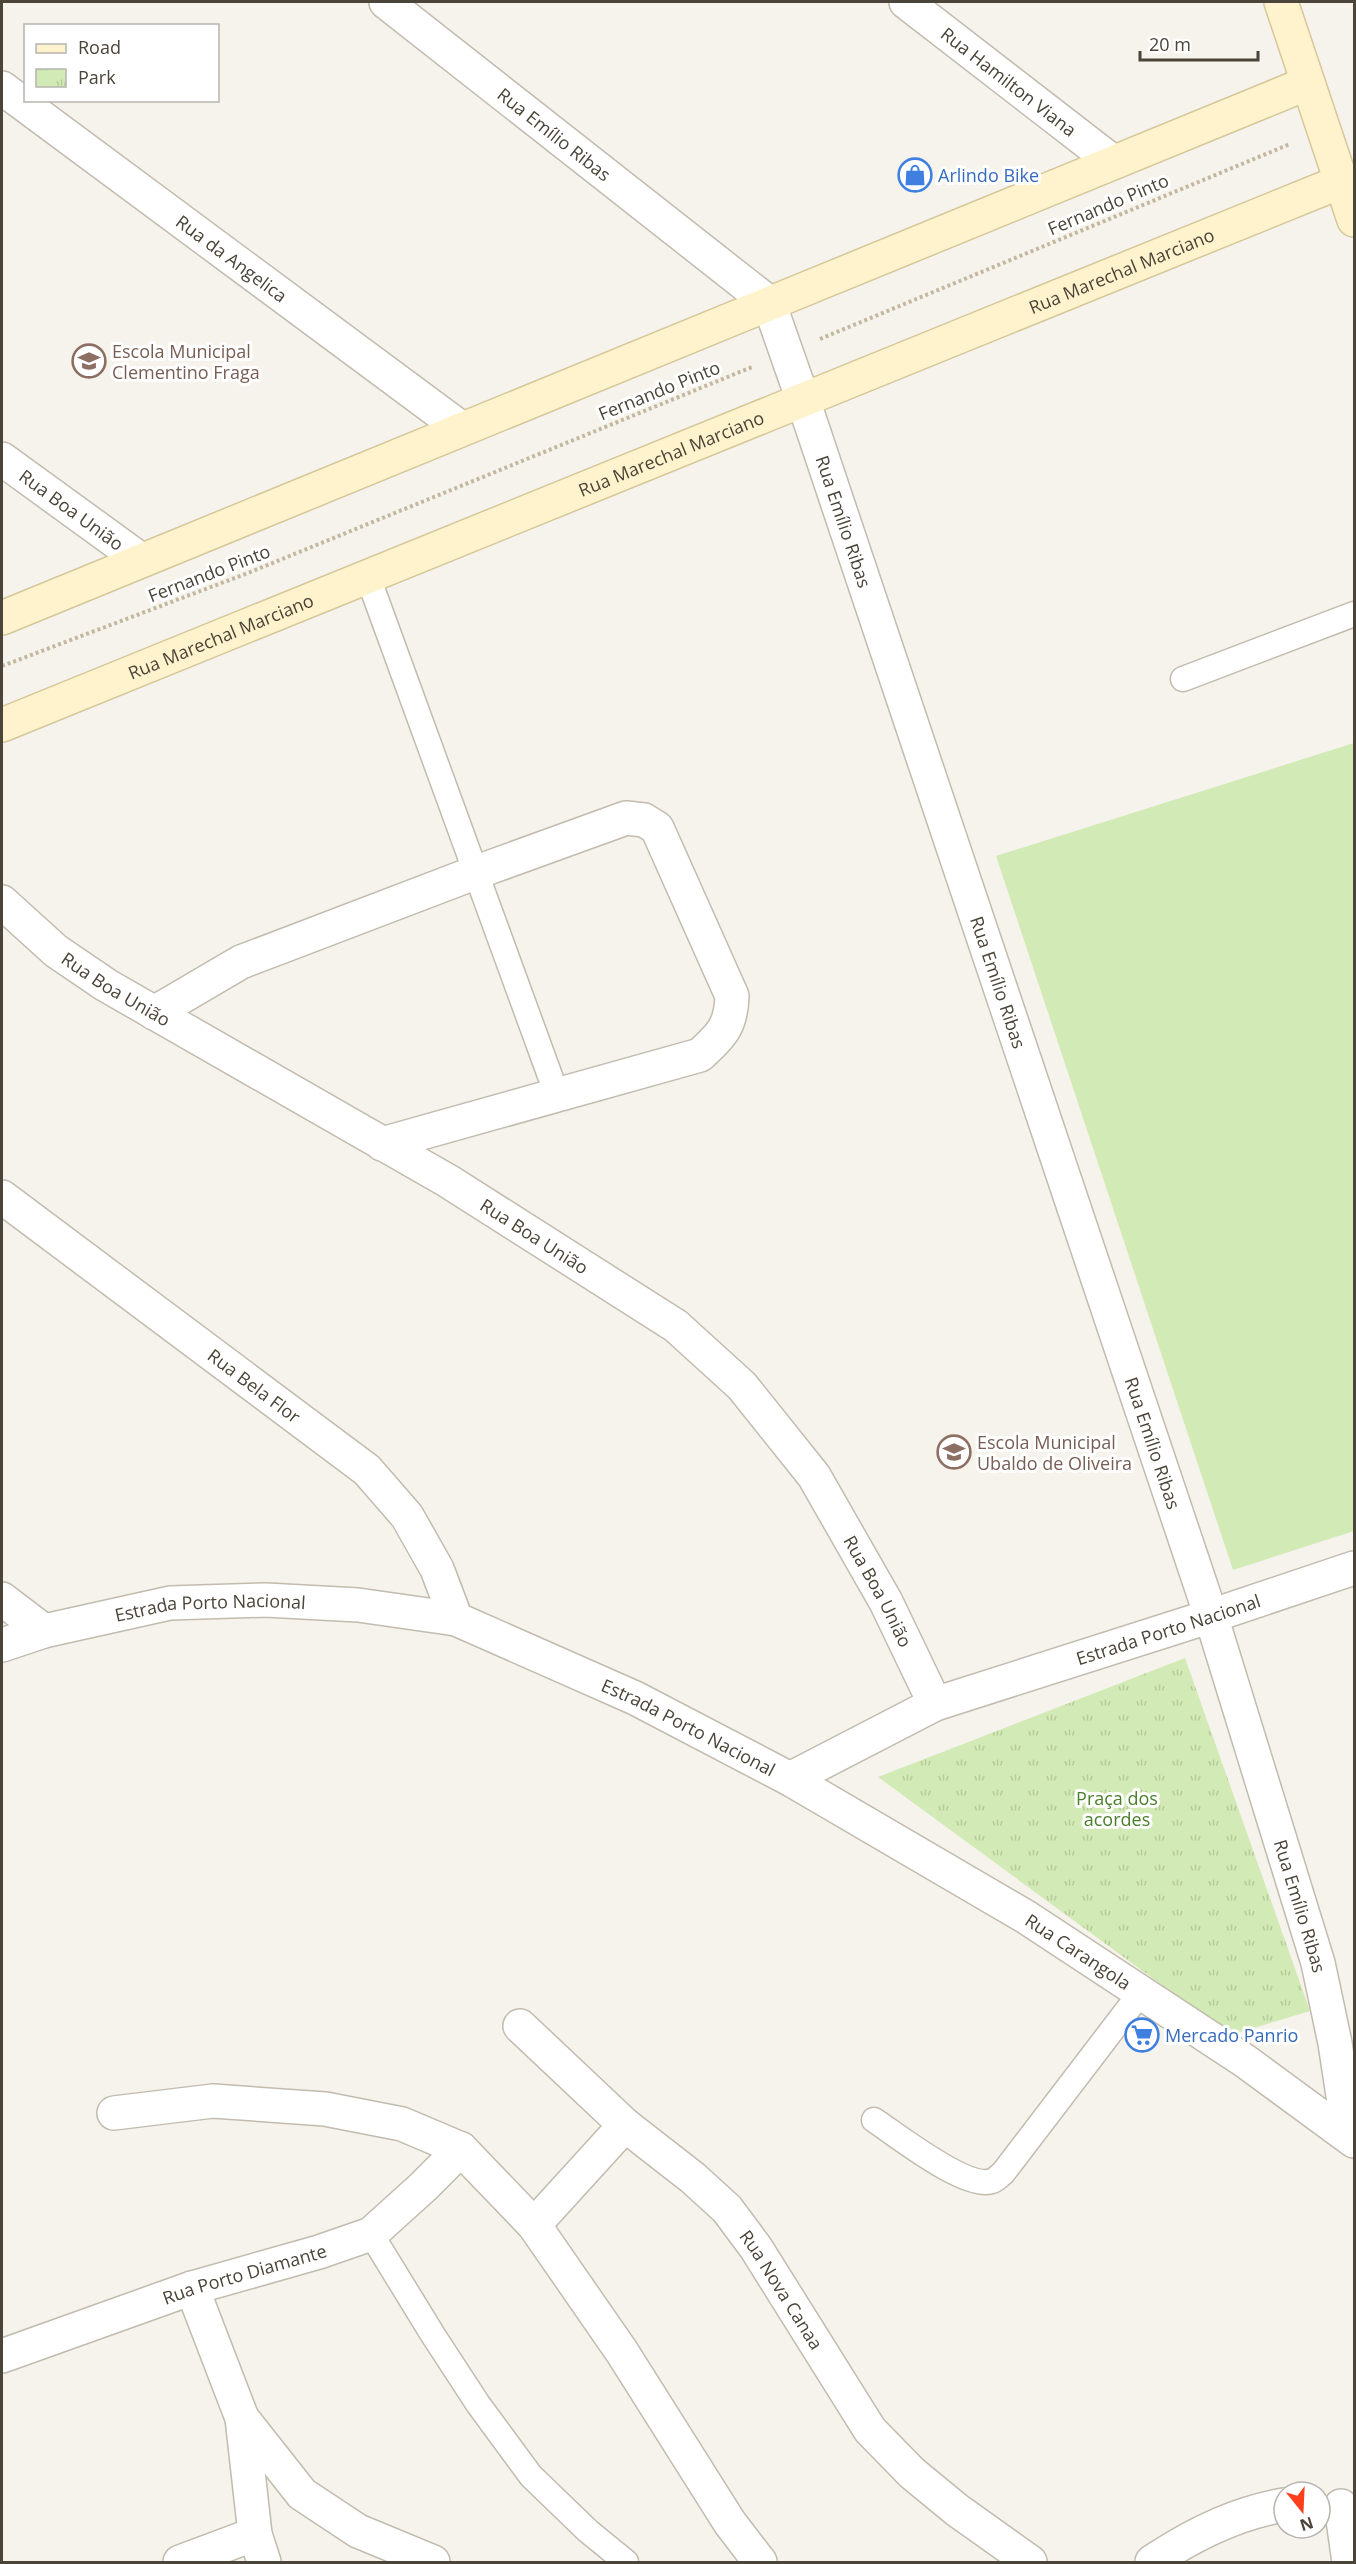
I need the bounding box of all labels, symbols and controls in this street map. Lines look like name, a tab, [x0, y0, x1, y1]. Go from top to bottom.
street label: Rua Hamilton Viana	[936, 21, 1082, 142]
legend	[24, 24, 219, 102]
scale bar	[1140, 24, 1258, 62]
text: 20 m	[1149, 32, 1191, 56]
text: Road	[78, 35, 121, 59]
text: Park	[78, 65, 116, 89]
street label: Rua Emílio Ribas	[493, 82, 616, 186]
shop icon: Arlindo Bike	[897, 157, 933, 193]
place label: Arlindo Bike	[938, 163, 1039, 187]
street label: Fernando Pinto	[1044, 168, 1172, 240]
street label: Rua da Angelica	[171, 209, 292, 307]
street label: Rua Marechal Marciano	[1025, 222, 1218, 319]
place label: Escola Municipal Clementino Fraga	[112, 339, 260, 384]
school or university icon: Escola Municipal Clementino Fraga	[71, 343, 107, 379]
street label: Fernando Pinto	[595, 355, 723, 425]
street label: Rua Marechal Marciano	[575, 405, 767, 502]
street label: Rua Emílio Ribas	[810, 452, 877, 591]
street label: Rua Boa União	[15, 464, 129, 556]
street label: Fernando Pinto	[144, 539, 274, 607]
street label: Rua Marechal Marciano	[124, 588, 317, 685]
street label: Rua Emílio Ribas	[965, 913, 1032, 1051]
street label: Rua Boa União	[57, 946, 175, 1031]
street label: Rua Boa União	[476, 1193, 593, 1279]
street label: Rua Bela Flor	[203, 1343, 306, 1429]
street label: Rua Emílio Ribas	[1120, 1374, 1186, 1512]
place label: Escola Municipal Ubaldo de Oliveira	[977, 1430, 1132, 1475]
school or university icon: Escola Municipal Ubaldo de Oliveira	[936, 1434, 972, 1470]
street label: Rua Boa União	[838, 1531, 918, 1651]
street label: Estrada Porto Nacional	[112, 1588, 306, 1627]
street label: Estrada Porto Nacional	[1073, 1588, 1263, 1670]
street label: Estrada Porto Nacional	[598, 1673, 780, 1781]
park label: Praça dos acordes	[1076, 1786, 1158, 1831]
street label: Rua Emílio Ribas	[1269, 1837, 1332, 1975]
street label: Rua Carangola	[1021, 1908, 1136, 1995]
supermarket icon: Mercado Panrio	[1124, 2017, 1160, 2053]
place label: Mercado Panrio	[1165, 2023, 1298, 2047]
street label: Rua Nova Canaa	[735, 2225, 829, 2354]
street label: Rua Porto Diamante	[159, 2238, 330, 2310]
north arrow	[1272, 2480, 1332, 2540]
text: N	[1297, 2512, 1316, 2537]

